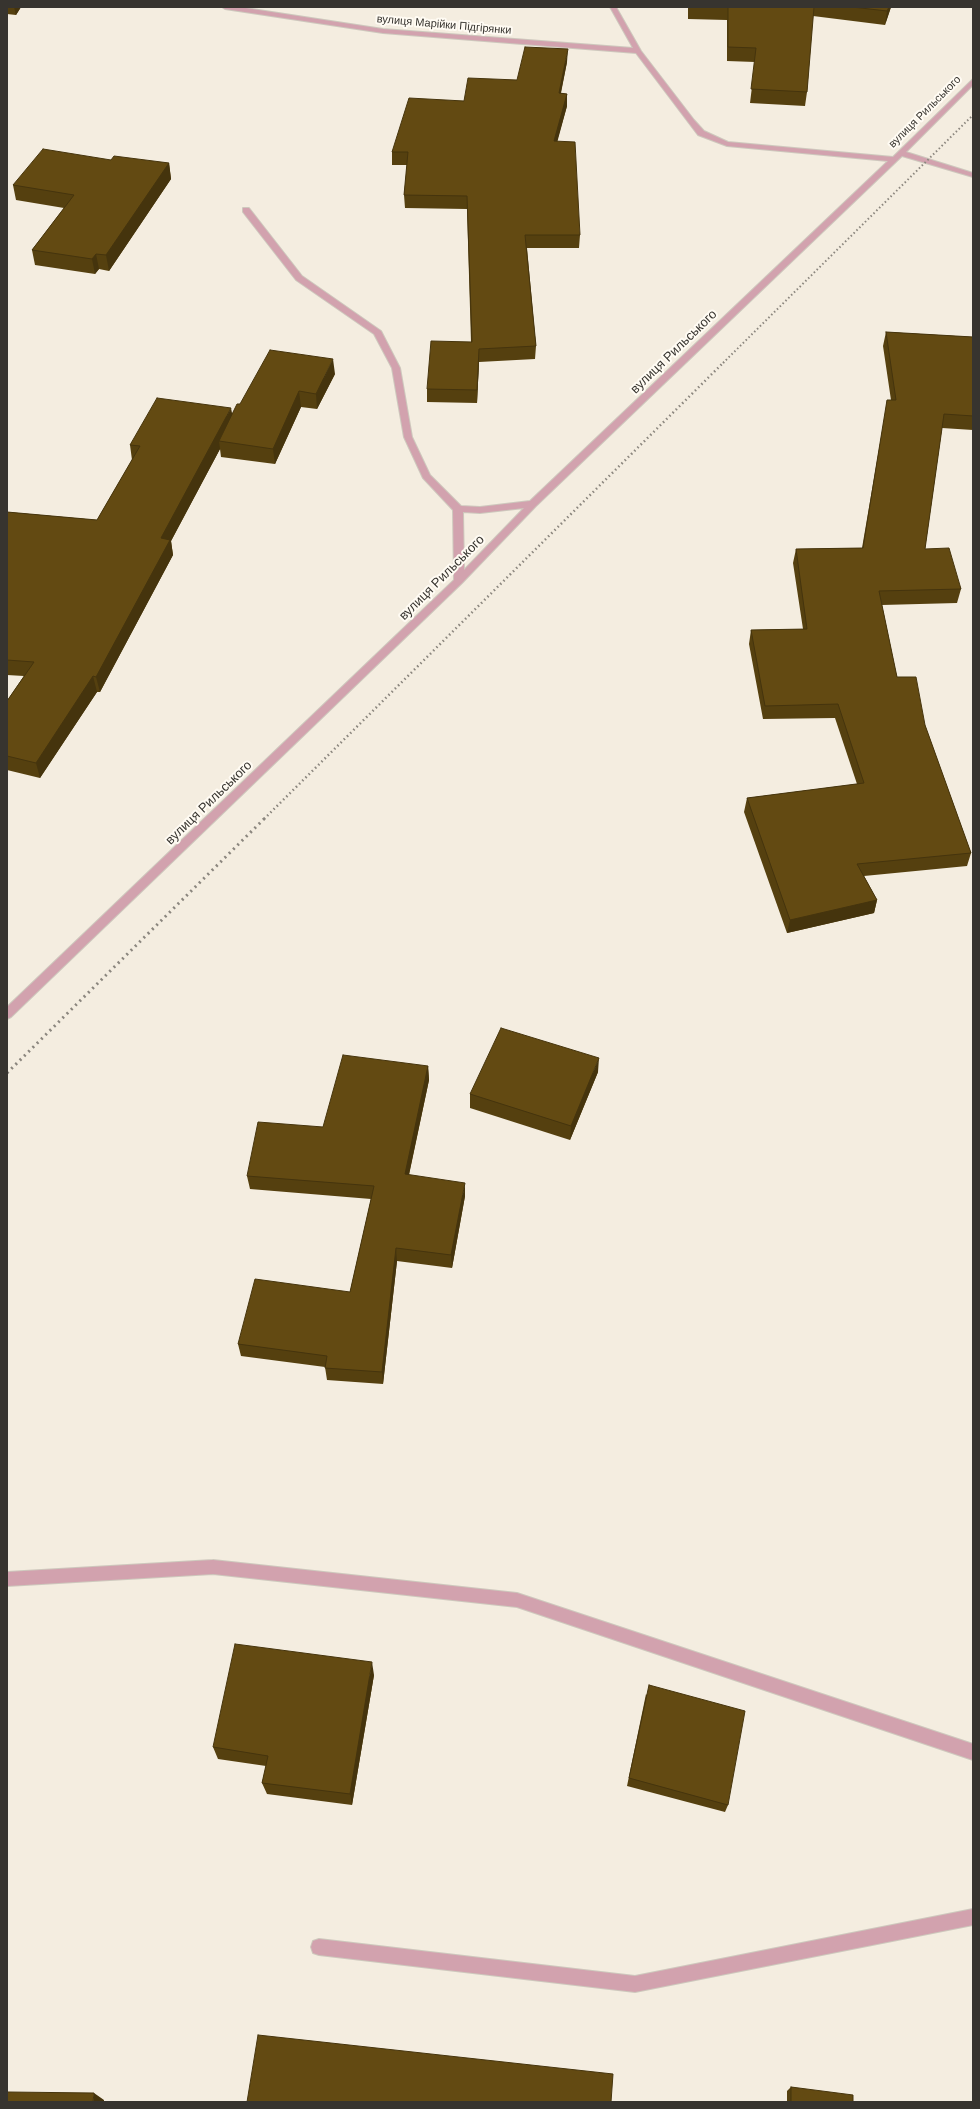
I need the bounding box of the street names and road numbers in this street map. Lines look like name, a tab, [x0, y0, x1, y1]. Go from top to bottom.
street label: вулиця Марійки Підгірянки	[376, 13, 512, 37]
street label: вулиця Рильського	[886, 73, 964, 151]
street label: вулиця Рильського	[628, 307, 720, 397]
street label: вулиця Рильського	[396, 532, 488, 624]
street label: вулиця Рильського	[163, 758, 255, 848]

